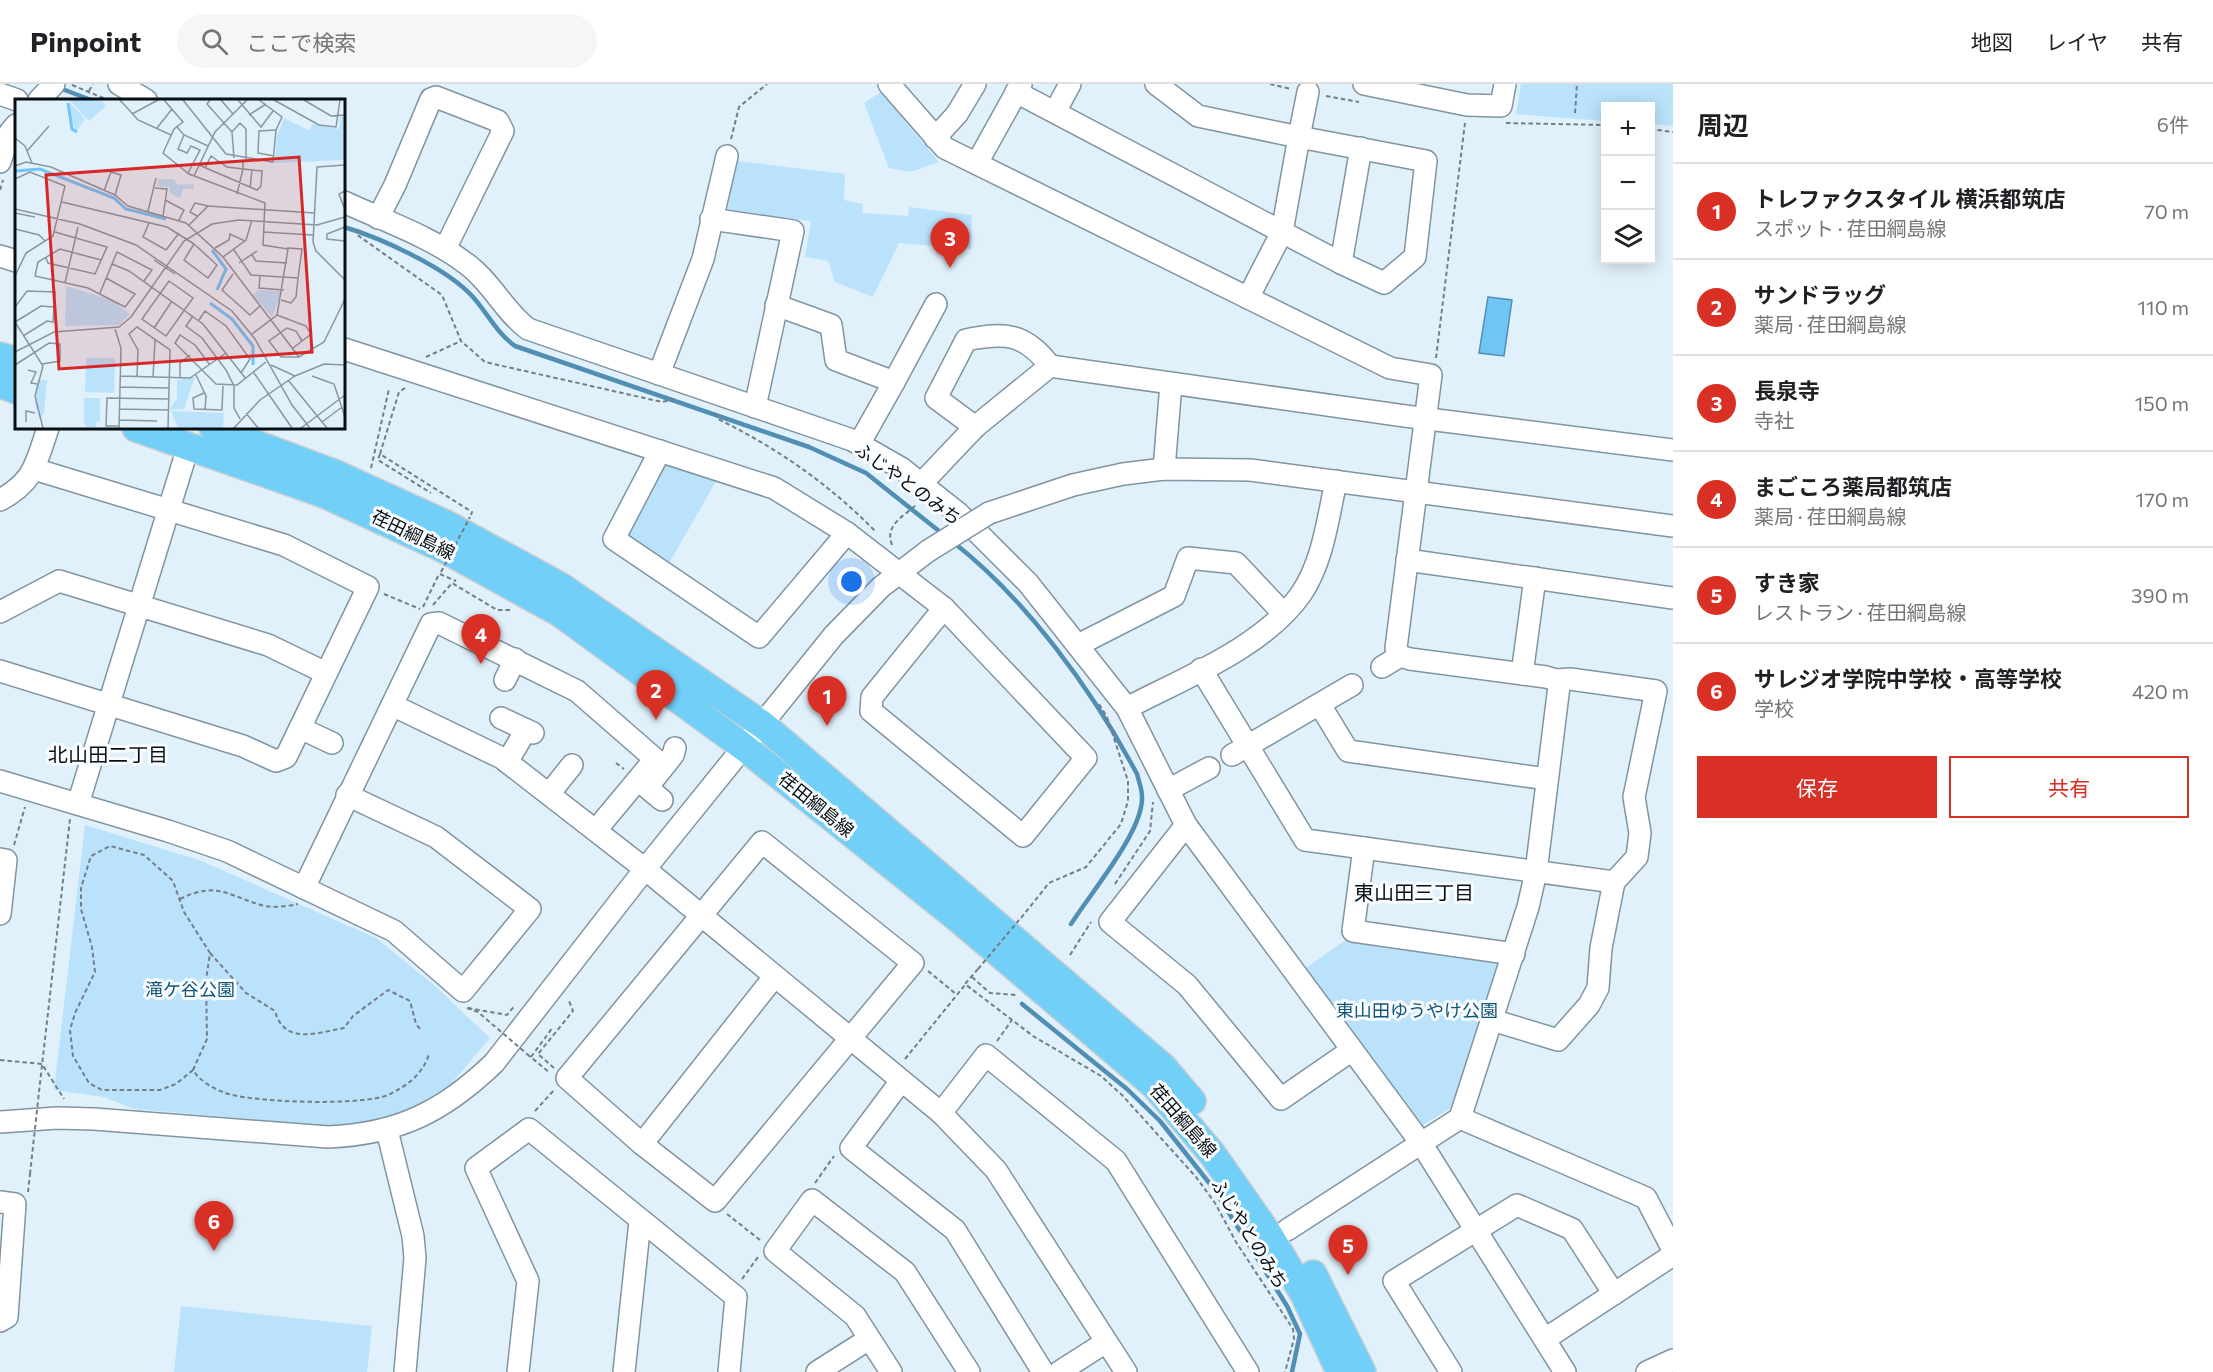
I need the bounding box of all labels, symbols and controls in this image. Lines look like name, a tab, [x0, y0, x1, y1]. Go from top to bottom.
search box	[177, 14, 597, 68]
text: Pinpoint	[30, 24, 141, 58]
icon: search	[198, 25, 231, 58]
text: ここで検索	[246, 29, 356, 56]
text: 地図	[1971, 29, 2013, 54]
text: レイヤ	[2046, 29, 2108, 54]
text: 共有	[2141, 29, 2183, 54]
inset map	[15, 99, 345, 429]
map controls	[1601, 102, 1655, 264]
button: +	[1601, 102, 1655, 156]
text: 周辺	[1697, 109, 1749, 140]
text: 6件	[2157, 112, 2189, 136]
button: −	[1601, 156, 1655, 210]
text: トレファクスタイル 横浜都筑店	[1754, 185, 2066, 212]
text: 1	[1712, 199, 1721, 223]
text: 70 m	[2144, 199, 2189, 223]
button: layers	[1601, 210, 1655, 264]
text: スポット · 荏田綱島線	[1754, 216, 1946, 240]
pin: 3	[930, 218, 970, 268]
text: サンドラッグ	[1754, 281, 1886, 308]
text: 2	[1711, 295, 1722, 319]
text: 110 m	[2138, 295, 2189, 319]
text: 薬局 · 荏田綱島線	[1754, 312, 1906, 336]
text: 長泉寺	[1754, 377, 1820, 404]
text: 3	[1711, 391, 1722, 415]
text: 150 m	[2135, 391, 2189, 415]
text: 寺社	[1754, 408, 1794, 432]
street label: ふじやとのみち	[851, 437, 966, 529]
text: まごころ薬局都筑店	[1754, 473, 1952, 500]
text: 4	[1710, 487, 1723, 511]
text: 170 m	[2136, 487, 2189, 511]
street label: 荏田綱島線	[368, 504, 459, 564]
text: 薬局 · 荏田綱島線	[1754, 504, 1906, 528]
your location	[837, 567, 866, 596]
text: すき家	[1754, 569, 1820, 596]
text: 5	[1711, 583, 1722, 607]
text: 390 m	[2131, 583, 2189, 607]
text: レストラン · 荏田綱島線	[1754, 600, 1966, 624]
pin: 4	[462, 614, 500, 664]
text: サレジオ学院中学校・高等学校	[1754, 665, 2062, 692]
pin: 2	[636, 670, 676, 720]
pin: 1	[808, 676, 846, 726]
text: 6	[1710, 679, 1723, 703]
text: 420 m	[2132, 679, 2189, 703]
text: 学校	[1754, 696, 1794, 720]
district label: 北山田二丁目	[48, 742, 168, 766]
button: 保存	[1697, 756, 1937, 818]
button: 共有	[1949, 756, 2189, 818]
street label: 荏田綱島線	[775, 767, 859, 841]
district label: 東山田三丁目	[1354, 880, 1474, 904]
park label: 滝ケ谷公園	[145, 978, 235, 1000]
park label: 東山田ゆうやけ公園	[1336, 999, 1498, 1021]
street label: 荏田綱島線	[1146, 1079, 1222, 1162]
street label: ふじやとのみち	[1207, 1174, 1293, 1293]
pin: 6	[194, 1202, 234, 1251]
pin: 5	[1328, 1226, 1368, 1275]

